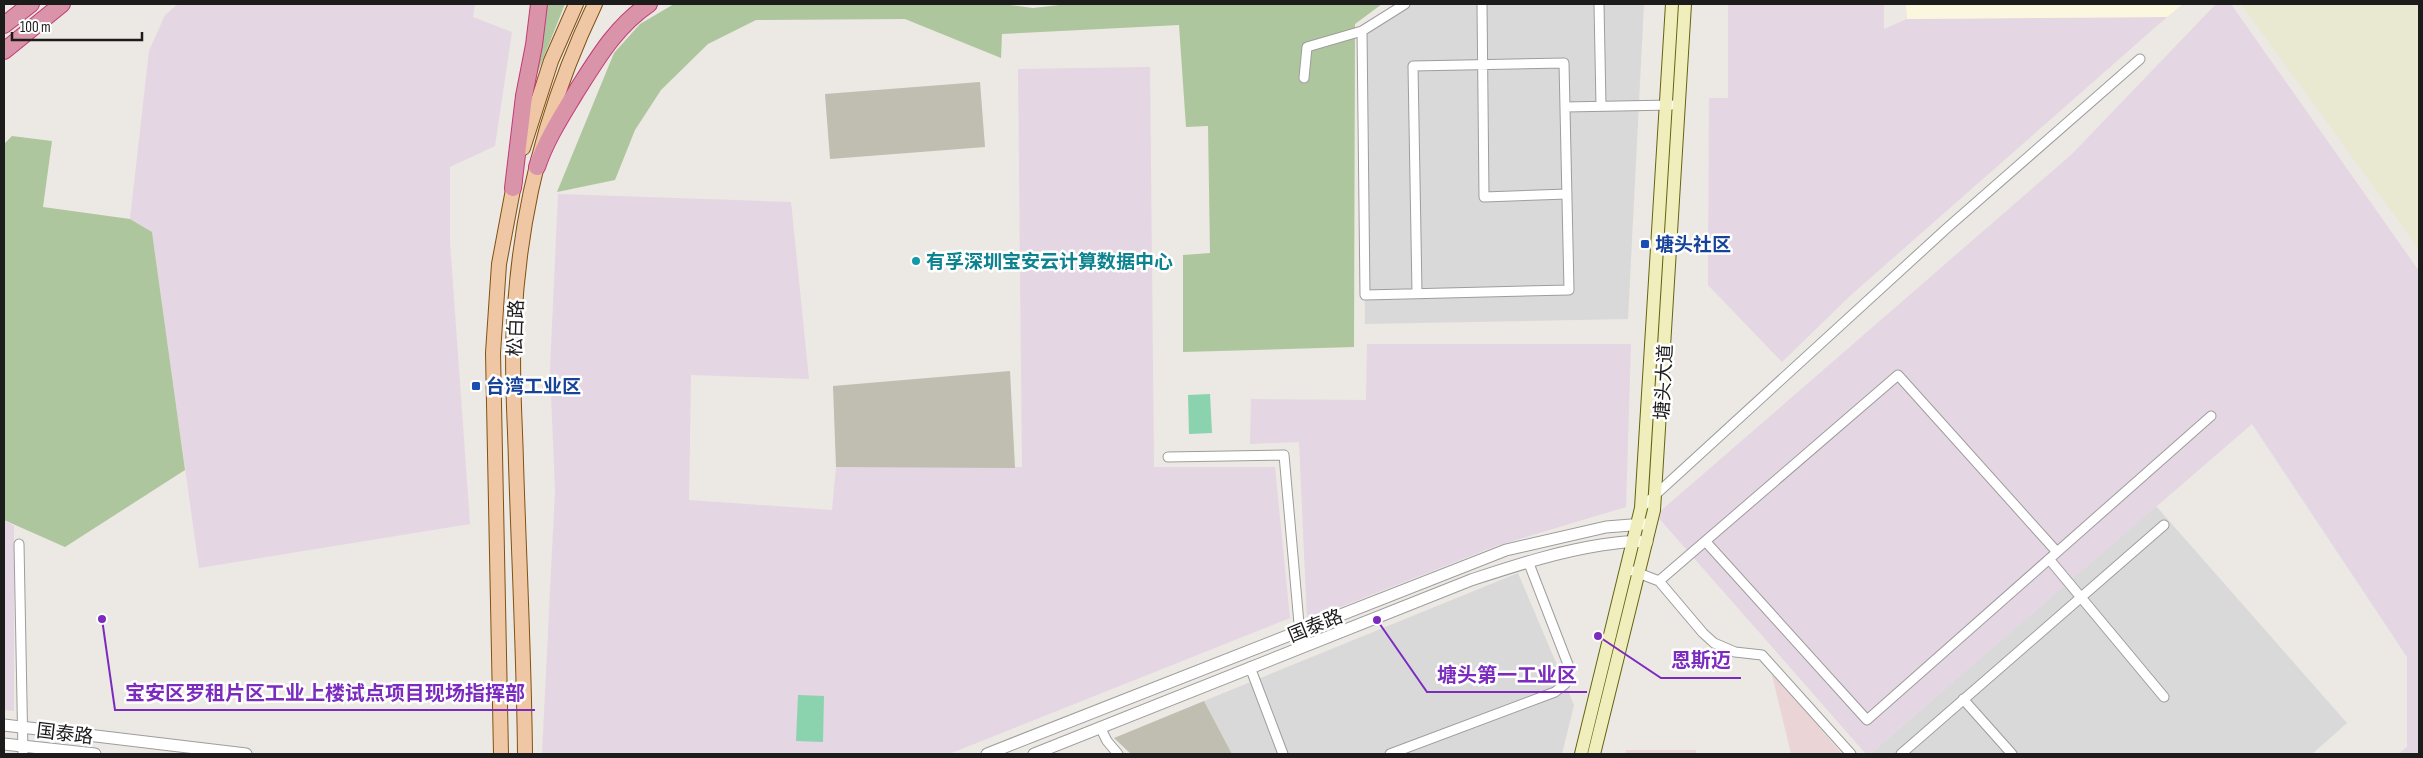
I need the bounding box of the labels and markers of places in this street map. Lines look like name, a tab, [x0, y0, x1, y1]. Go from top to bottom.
place label: 塘头社区	[1655, 234, 1731, 257]
marker: 塘头社区	[1639, 238, 1651, 250]
place label: 有孚深圳宝安云计算数据中心	[926, 251, 1173, 274]
marker: 有孚深圳宝安云计算数据中心	[910, 255, 922, 267]
place label: 台湾工业区	[486, 376, 581, 399]
marker: 台湾工业区	[470, 380, 482, 392]
callout: 恩斯迈	[1661, 643, 1741, 678]
callout: 塘头第一工业区	[1427, 657, 1587, 692]
callout: 宝安区罗租片区工业上楼试点项目现场指挥部	[115, 675, 535, 710]

